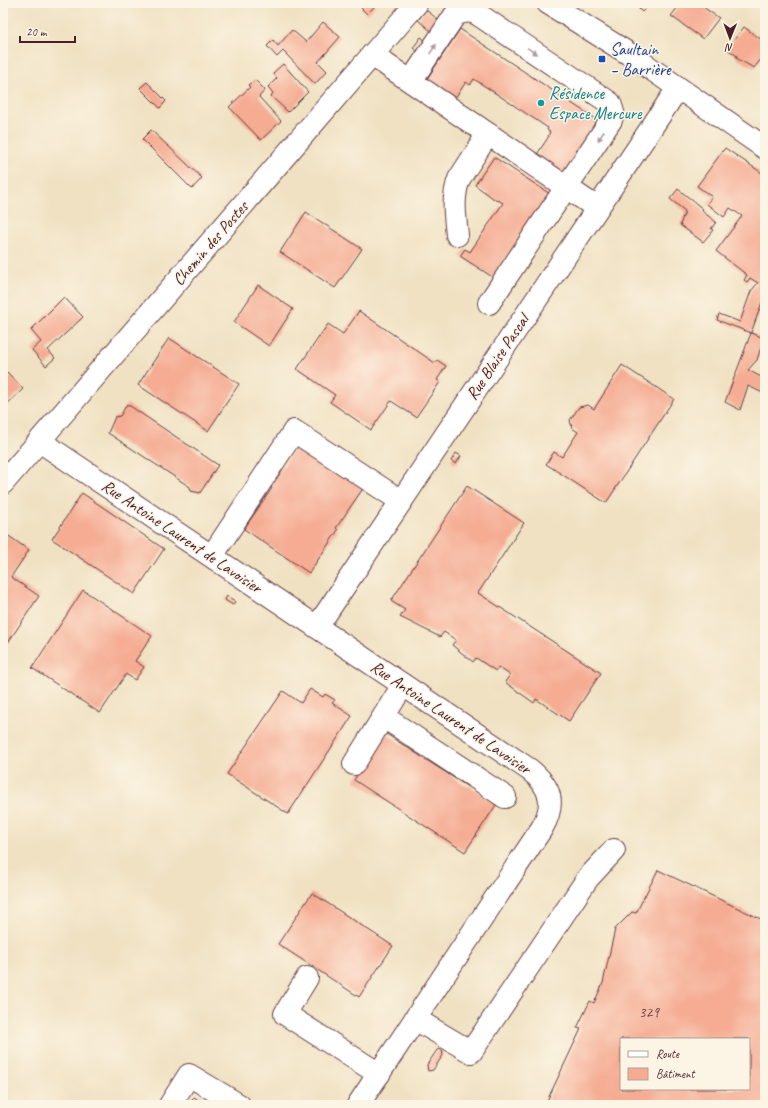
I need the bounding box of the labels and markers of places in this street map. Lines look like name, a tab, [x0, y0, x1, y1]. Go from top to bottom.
place label: Saultain – Barrière	[610, 39, 672, 80]
marker: Saultain – Barrière	[597, 54, 607, 64]
place label: Résidence Espace Mercure	[549, 83, 643, 124]
marker: Résidence Espace Mercure	[536, 98, 546, 108]

